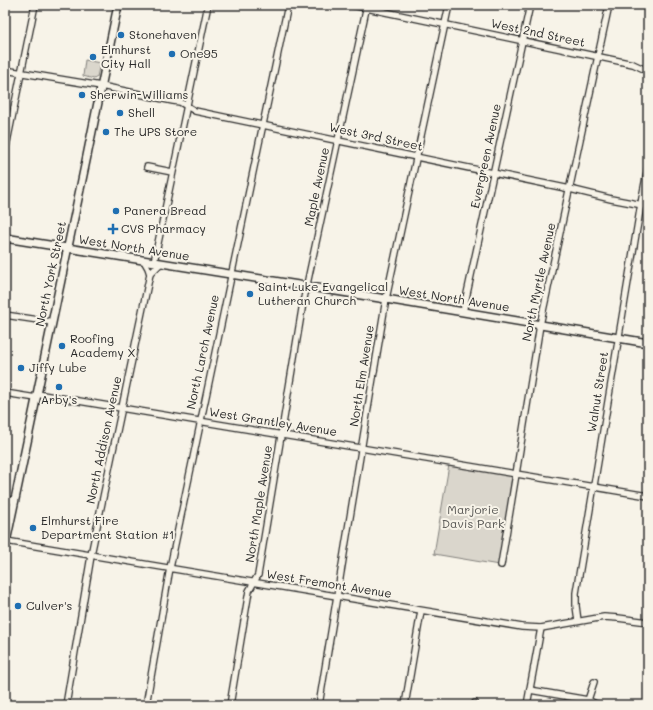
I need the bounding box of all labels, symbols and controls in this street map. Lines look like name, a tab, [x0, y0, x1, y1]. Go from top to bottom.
street label: West 2nd Street	[490, 14, 587, 50]
place label: Stonehaven	[129, 26, 197, 42]
marker: Stonehaven	[116, 30, 126, 40]
place label: Elmhurst City Hall	[101, 41, 151, 71]
place label: One95	[180, 45, 218, 61]
marker: One95	[167, 49, 177, 59]
marker: Elmhurst City Hall	[88, 52, 98, 62]
place label: Sherwin-Williams	[90, 86, 189, 102]
marker: Sherwin-Williams	[77, 90, 87, 100]
street label: Evergreen Avenue	[466, 102, 504, 210]
place label: Shell	[128, 104, 155, 120]
marker: Shell	[115, 108, 125, 118]
street label: West 3rd Street	[328, 118, 425, 154]
place label: The UPS Store	[114, 123, 197, 139]
marker: The UPS Store	[101, 127, 111, 137]
street label: Maple Avenue	[300, 146, 332, 228]
place label: Panera Bread	[124, 202, 207, 218]
marker: Panera Bread	[111, 206, 121, 216]
street label: North York Street	[31, 220, 69, 328]
place label: CVS Pharmacy	[121, 220, 206, 236]
street label: North Myrtle Avenue	[518, 221, 558, 343]
marker: CVS Pharmacy	[108, 224, 118, 234]
street label: West North Avenue	[77, 230, 191, 264]
place label: Saint Luke Evangelical Lutheran Church	[258, 278, 388, 308]
street label: West North Avenue	[397, 281, 511, 315]
marker: Saint Luke Evangelical Lutheran Church	[245, 289, 255, 299]
street label: North Larch Avenue	[182, 293, 222, 411]
street label: North Elm Avenue	[345, 324, 377, 428]
place label: Roofing Academy X	[70, 330, 136, 360]
marker: Roofing Academy X	[57, 341, 67, 351]
street label: Walnut Street	[583, 350, 611, 433]
place label: Jiffy Lube	[29, 359, 87, 375]
marker: Jiffy Lube	[16, 363, 26, 373]
street label: North Addison Avenue	[82, 375, 124, 505]
marker: Arby's	[54, 382, 64, 392]
place label: Arby's	[41, 391, 78, 407]
street label: West Grantley Avenue	[208, 403, 338, 439]
street label: North Maple Avenue	[241, 444, 275, 563]
park label: Marjorie Davis Park	[442, 501, 504, 531]
place label: Elmhurst Fire Department Station #1	[41, 512, 174, 542]
marker: Elmhurst Fire Department Station #1	[28, 523, 38, 533]
street label: West Fremont Avenue	[265, 565, 393, 601]
place label: Culver's	[26, 597, 73, 613]
marker: Culver's	[13, 601, 23, 611]

